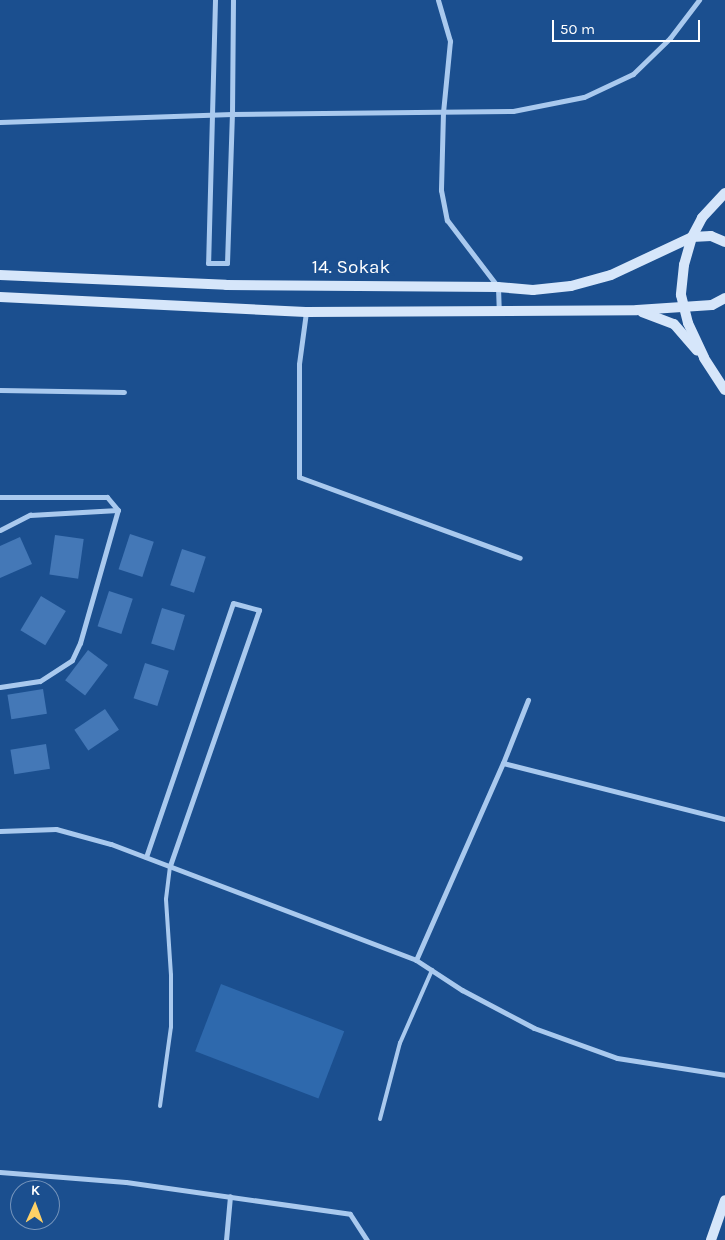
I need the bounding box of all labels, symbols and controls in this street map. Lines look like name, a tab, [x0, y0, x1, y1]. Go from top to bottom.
scale bar	[555, 10, 702, 42]
text: 50 m	[560, 20, 595, 38]
street label: 14. Sokak	[312, 257, 390, 279]
north arrow	[10, 1180, 60, 1230]
text: K	[31, 1182, 40, 1199]

